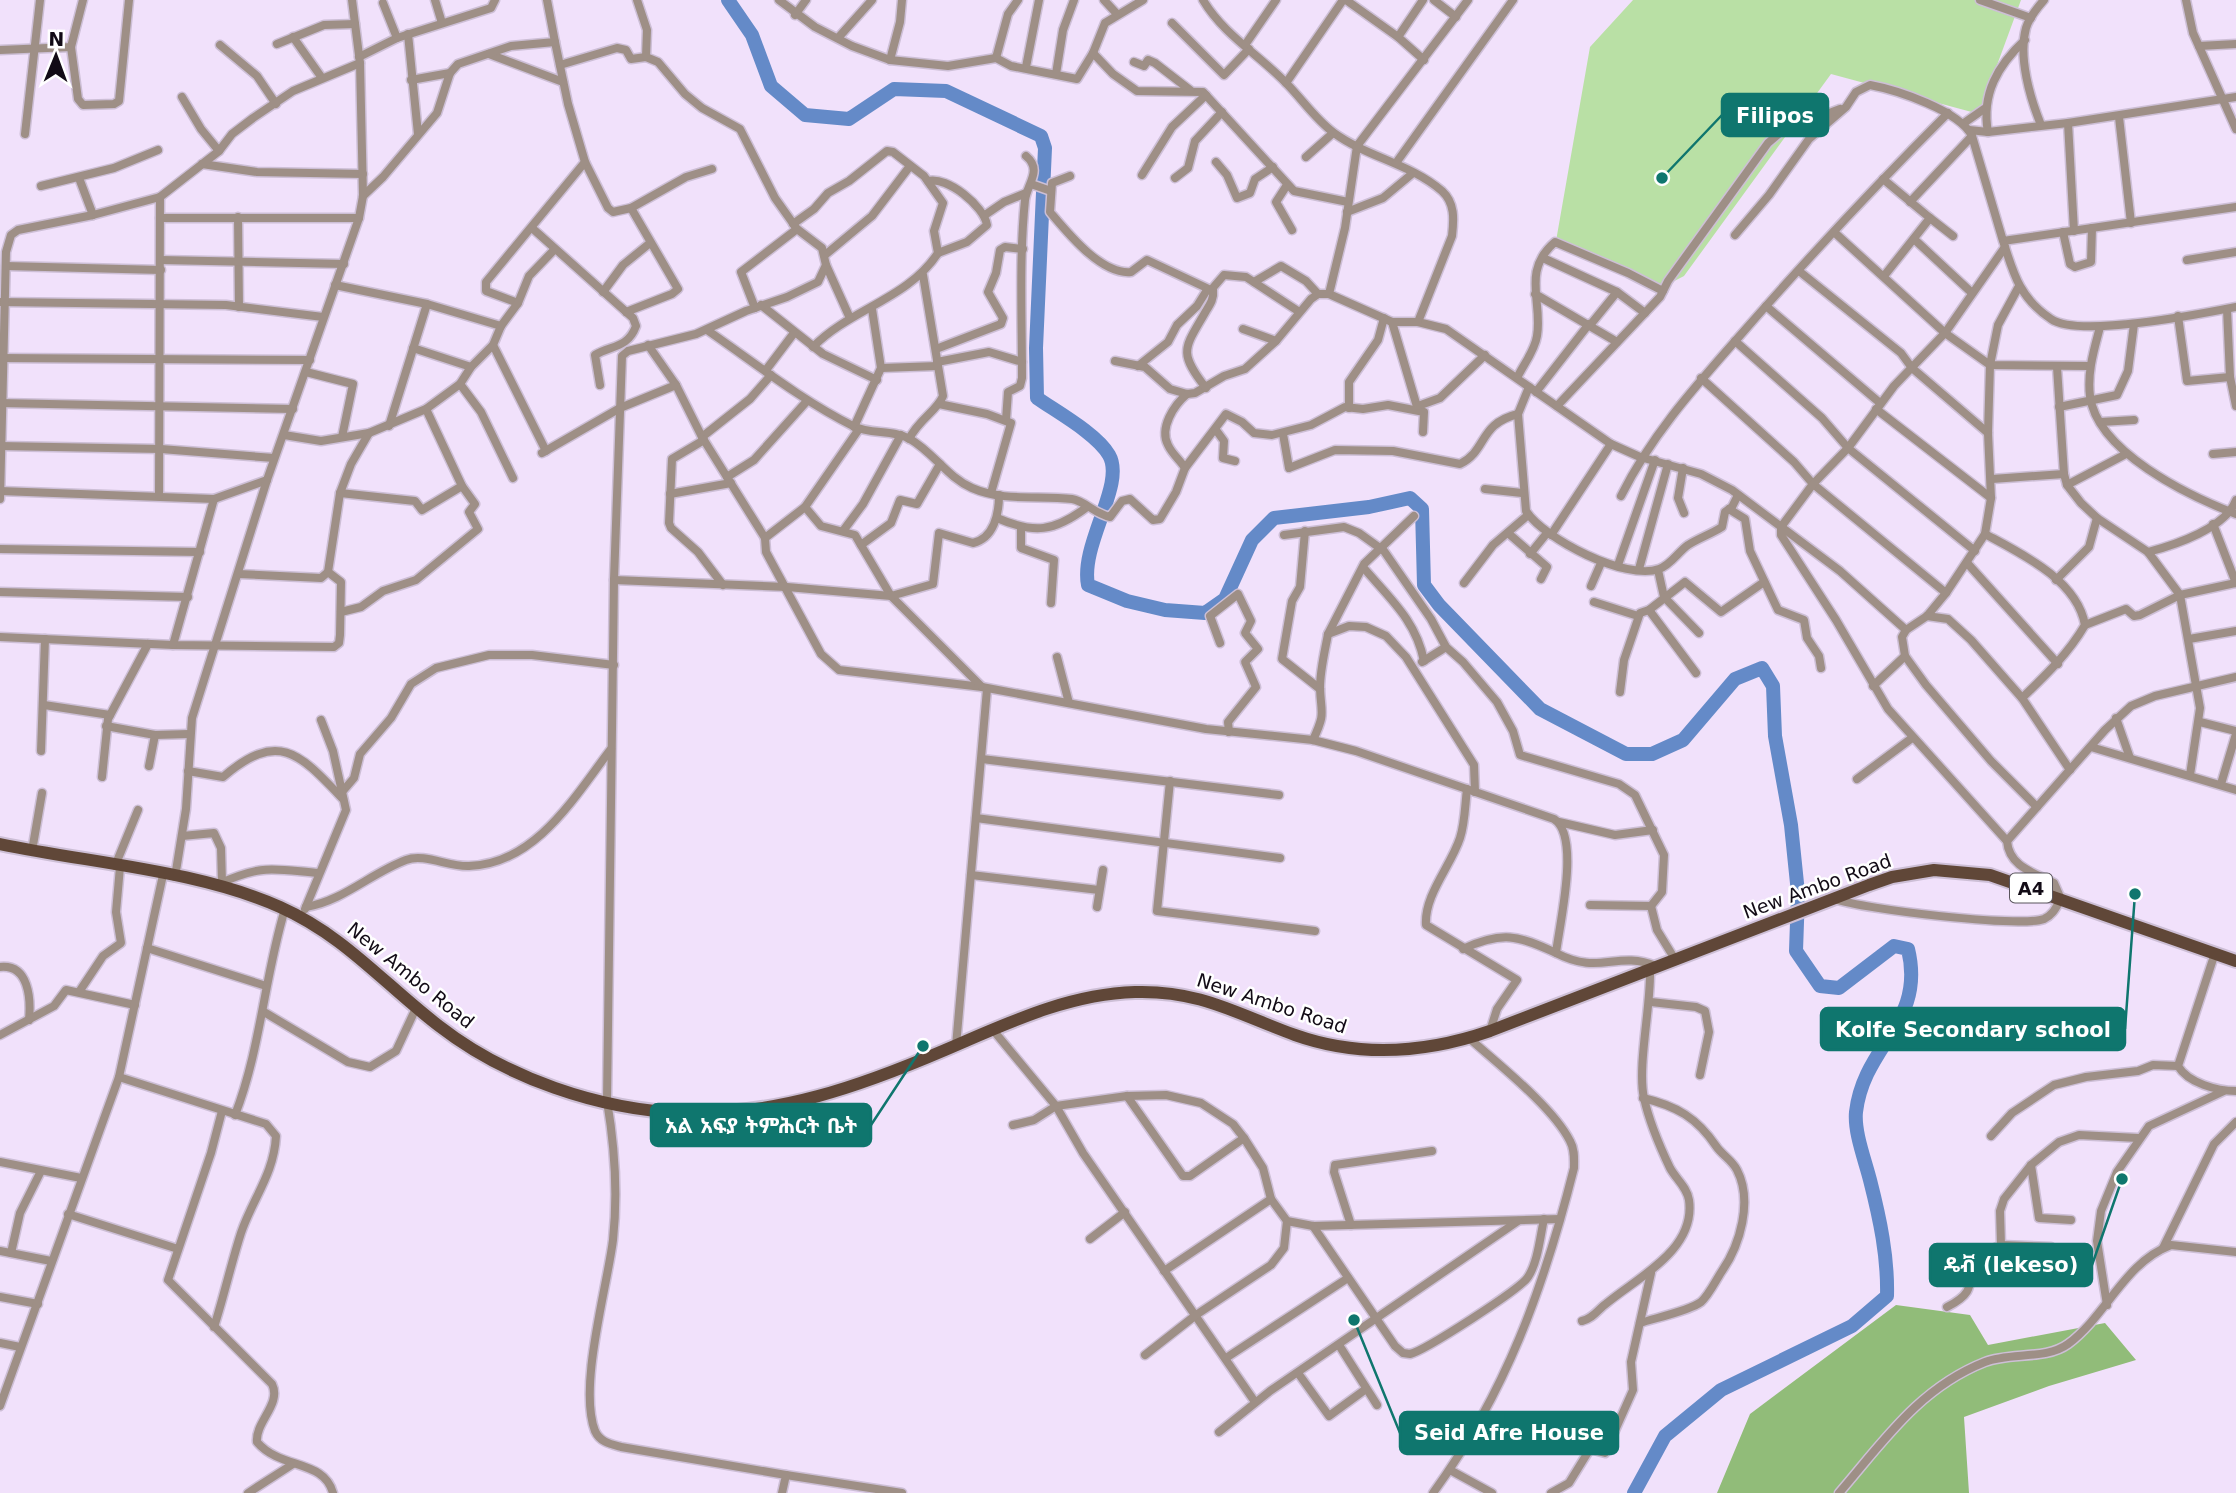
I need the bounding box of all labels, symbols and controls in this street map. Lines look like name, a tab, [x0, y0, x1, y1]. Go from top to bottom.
north arrow	[21, 21, 91, 91]
text: N	[48, 28, 64, 50]
callout: Filipos	[1722, 94, 1828, 136]
text: Filipos	[1736, 104, 1814, 128]
street label: New Ambo Road	[1740, 849, 1894, 923]
road number: A4	[2010, 874, 2052, 903]
street label: New Ambo Road	[343, 917, 479, 1033]
street label: New Ambo Road	[1194, 968, 1350, 1038]
callout: Kolfe Secondary school	[1821, 1008, 2125, 1050]
text: Kolfe Secondary school	[1835, 1018, 2111, 1042]
callout: አል አፍያ ትምሕርት ቤት	[651, 1104, 871, 1146]
text: አል አፍያ ትምሕርት ቤት	[665, 1114, 857, 1138]
callout: ዴቭ (lekeso)	[1930, 1244, 2092, 1286]
text: ዴቭ (lekeso)	[1944, 1253, 2078, 1277]
callout: Seid Afre House	[1400, 1412, 1618, 1454]
text: Seid Afre House	[1414, 1421, 1604, 1445]

